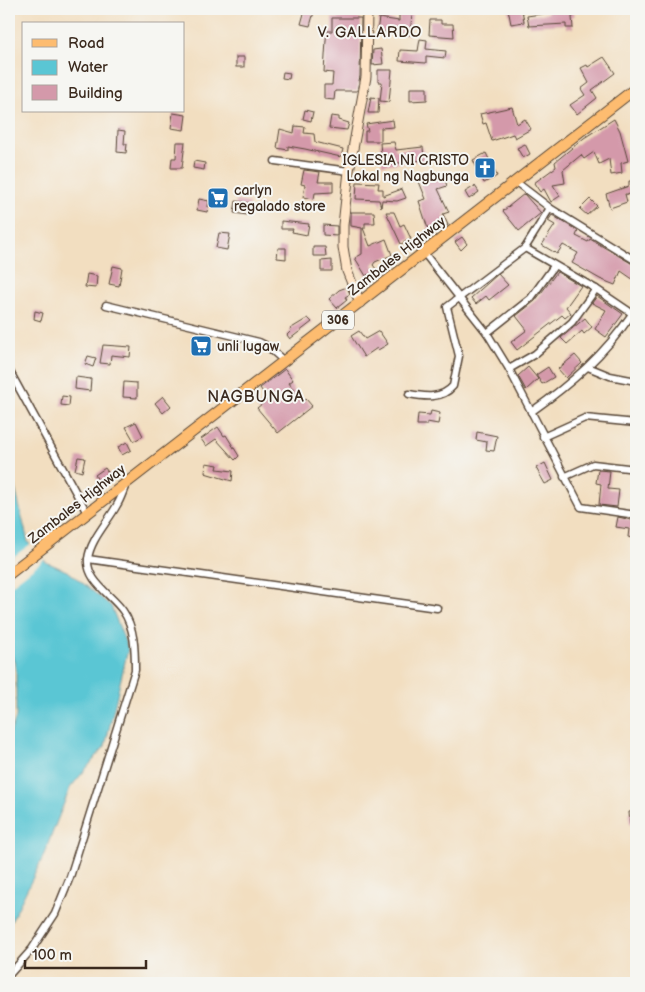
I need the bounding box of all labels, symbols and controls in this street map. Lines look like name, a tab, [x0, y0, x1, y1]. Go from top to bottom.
legend	[22, 22, 185, 112]
district label: V. GALLARDO	[317, 23, 423, 42]
text: Road	[68, 34, 104, 53]
text: Water	[68, 58, 108, 77]
text: Building	[68, 84, 123, 103]
place label: IGLESIA NI CRISTO Lokal ng Nagbunga	[342, 152, 469, 185]
church icon: IGLESIA NI CRISTO Lokal ng Nagbunga	[473, 156, 497, 180]
place label: carlyn regalado store	[234, 182, 326, 215]
supermarket icon: carlyn regalado store	[206, 186, 230, 210]
street label: Zambales Highway	[344, 212, 450, 300]
road number: 306	[322, 310, 354, 330]
supermarket icon: unli lugaw	[189, 334, 213, 358]
place label: unli lugaw	[217, 338, 280, 355]
district label: NAGBUNGA	[207, 388, 305, 407]
street label: Zambales Highway	[24, 460, 130, 548]
scale bar	[25, 937, 146, 969]
text: 100 m	[32, 946, 72, 965]

